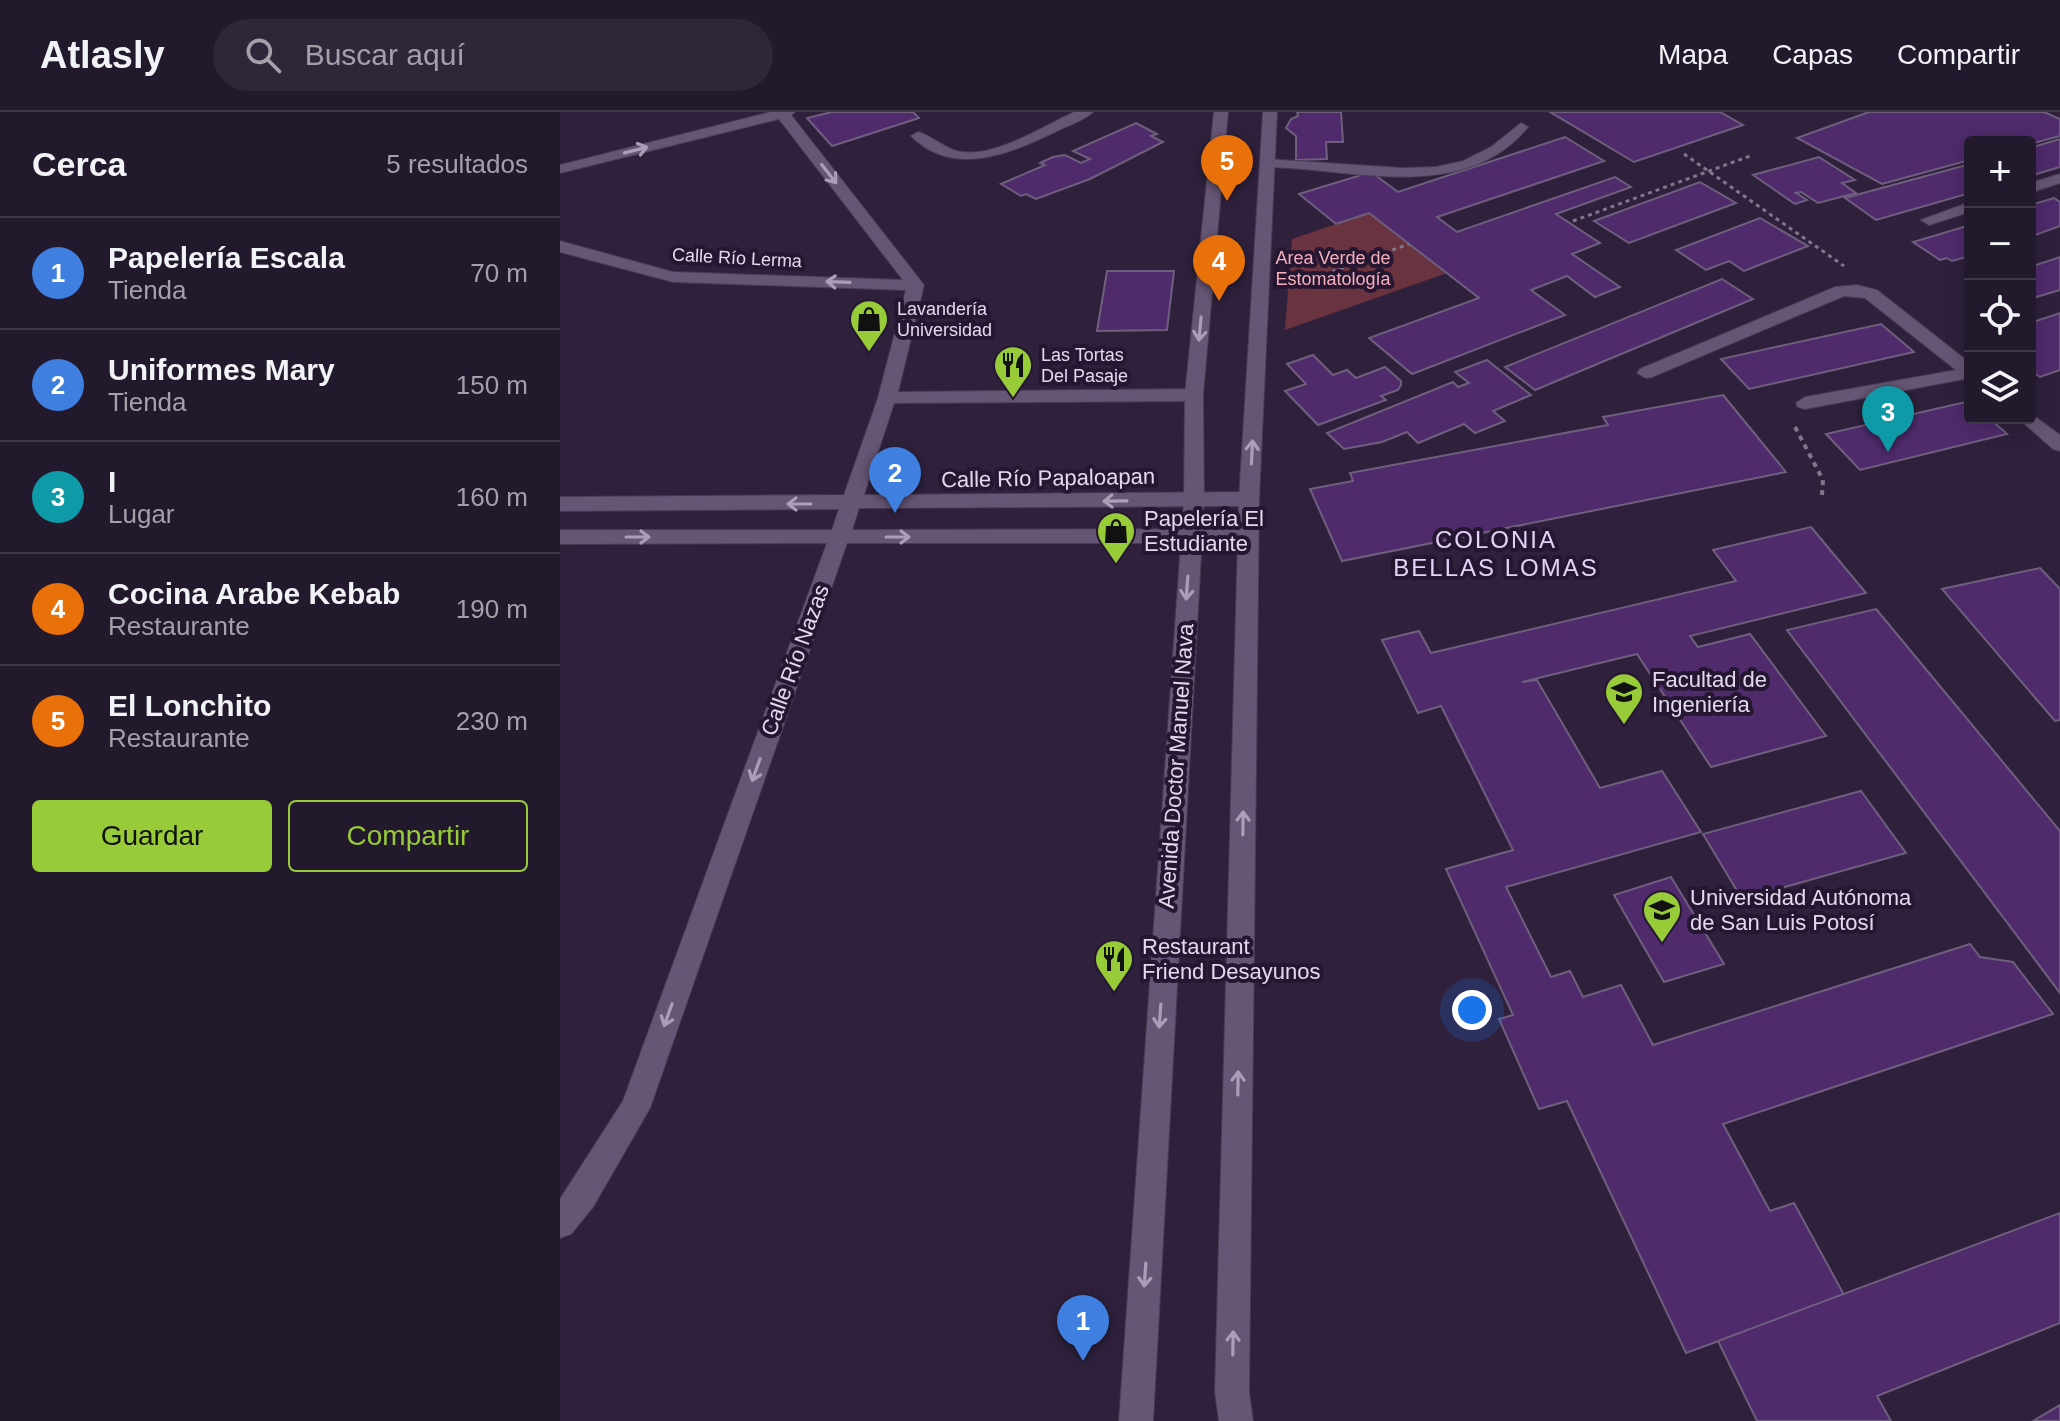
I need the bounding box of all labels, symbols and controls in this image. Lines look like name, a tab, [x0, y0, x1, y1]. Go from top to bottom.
search box	[213, 19, 773, 91]
icon: search	[241, 33, 285, 77]
text: Atlasly	[40, 34, 165, 76]
text: Buscar aquí	[305, 38, 465, 71]
text: Mapa	[1658, 39, 1728, 70]
text: Capas	[1772, 39, 1853, 70]
text: Compartir	[1897, 39, 2020, 70]
pin: 5	[1201, 135, 1253, 201]
map controls	[1964, 136, 2036, 424]
button: +	[1964, 136, 2036, 208]
one-way arrow	[622, 142, 648, 157]
text: Cerca	[32, 145, 127, 183]
text: 5 resultados	[386, 149, 528, 179]
one-way arrow	[821, 162, 838, 184]
button: −	[1964, 208, 2036, 280]
pin: 4	[1193, 235, 1245, 301]
text: Papelería Escala	[108, 241, 345, 274]
street label: Calle Río Lerma	[672, 245, 803, 271]
park label: Area Verde de Estomatología	[1275, 248, 1392, 289]
text: 1	[51, 258, 65, 288]
text: 70 m	[470, 258, 528, 288]
text: Tienda	[108, 275, 187, 305]
one-way arrow	[825, 275, 852, 290]
button: locate	[1964, 280, 2036, 352]
shop icon: Lavandería Universidad	[848, 298, 890, 353]
place label: Lavandería Universidad	[897, 299, 992, 340]
one-way arrow	[1192, 315, 1207, 342]
restaurant icon: Las Tortas Del Pasaje	[992, 344, 1034, 399]
place label: Las Tortas Del Pasaje	[1041, 345, 1128, 386]
button: layers	[1964, 352, 2036, 424]
text: Uniformes Mary	[108, 353, 335, 386]
text: 2	[51, 370, 65, 400]
text: 150 m	[456, 370, 528, 400]
pin: 3	[1862, 386, 1914, 452]
text: Tienda	[108, 387, 187, 417]
one-way arrow	[1244, 439, 1259, 465]
pin: 2	[869, 447, 921, 513]
street label: Calle Río Papaloapan	[941, 464, 1155, 492]
text: I	[108, 465, 116, 498]
text: 3	[51, 482, 65, 512]
text: 160 m	[456, 482, 528, 512]
one-way arrow	[1102, 493, 1129, 509]
one-way arrow	[786, 496, 813, 512]
text: Lugar	[108, 499, 175, 529]
place label: Papelería El Estudiante	[1144, 506, 1264, 556]
shop icon: Papelería El Estudiante	[1095, 510, 1137, 565]
district label: COLONIA BELLAS LOMAS	[1393, 526, 1599, 581]
one-way arrow	[624, 529, 651, 545]
one-way arrow	[884, 529, 911, 545]
one-way arrow	[1179, 574, 1194, 601]
text: Cocina Arabe Kebab	[108, 577, 400, 610]
street label: Calle Río Nazas	[756, 581, 834, 739]
text: 4	[51, 594, 65, 624]
text: 190 m	[456, 594, 528, 624]
text: Restaurante	[108, 611, 250, 641]
street label: Avenida Doctor Manuel Nava	[1154, 622, 1198, 909]
place label: Facultad de Ingeniería	[1652, 667, 1767, 717]
school or university icon: Facultad de Ingeniería	[1603, 671, 1645, 726]
text: El Lonchito	[108, 689, 271, 722]
text: 5	[51, 706, 65, 736]
text: 230 m	[456, 706, 528, 736]
text: Restaurante	[108, 723, 250, 753]
one-way arrow	[747, 757, 762, 782]
button: Guardar	[32, 800, 272, 872]
button: Compartir	[288, 800, 528, 872]
one-way arrow	[1235, 810, 1251, 837]
place label: Universidad Autónoma de San Luis Potosí	[1690, 885, 1912, 935]
school or university icon: Universidad Autónoma de San Luis Potosí	[1641, 889, 1683, 944]
place label: Restaurant Friend Desayunos	[1142, 934, 1321, 984]
restaurant icon: Restaurant Friend Desayunos	[1093, 938, 1135, 993]
your location	[1452, 990, 1492, 1030]
one-way arrow	[660, 1002, 675, 1027]
one-way arrow	[1153, 1002, 1168, 1029]
one-way arrow	[1230, 1070, 1246, 1097]
one-way arrow	[1137, 1261, 1152, 1288]
pin: 1	[1057, 1295, 1109, 1361]
one-way arrow	[1225, 1330, 1241, 1357]

